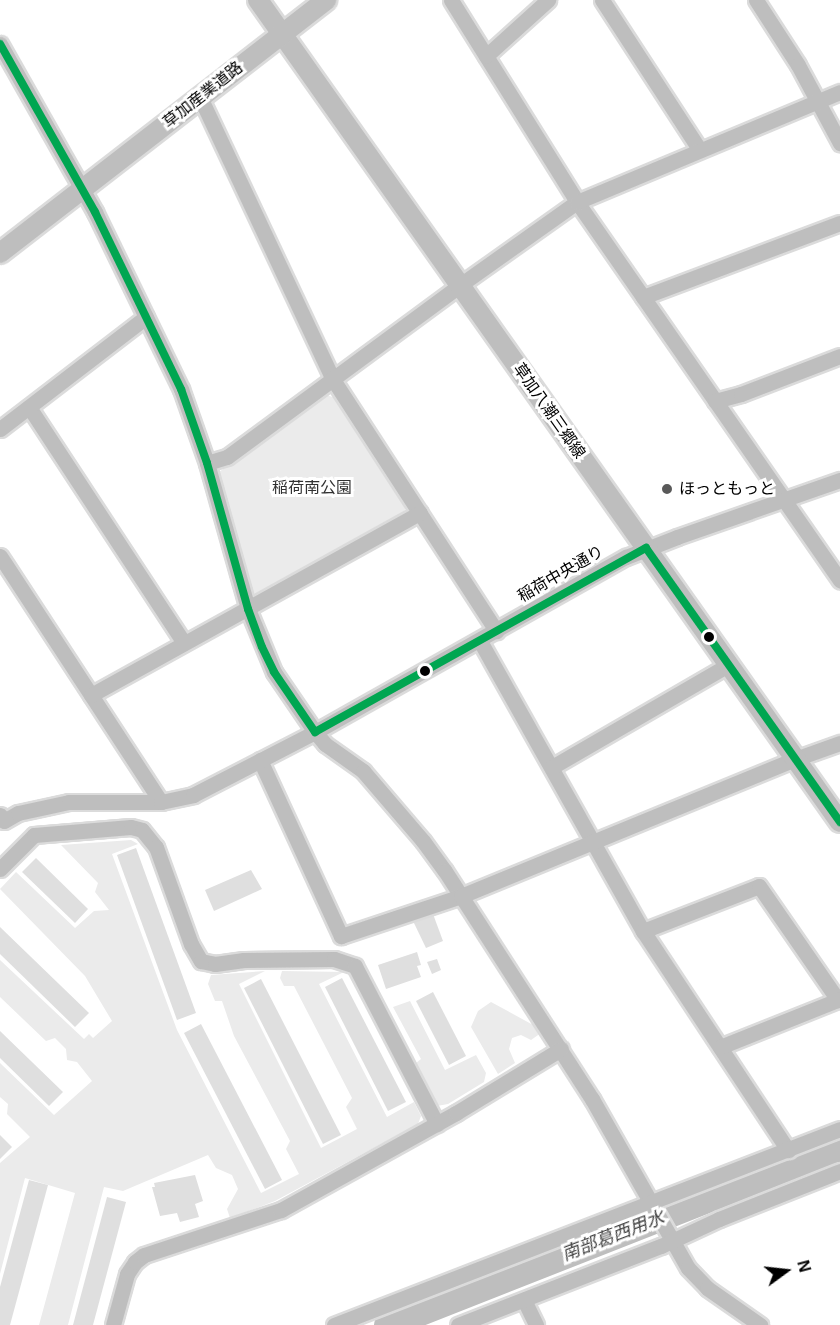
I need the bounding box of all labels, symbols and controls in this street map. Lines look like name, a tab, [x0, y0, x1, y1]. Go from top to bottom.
street label: 草加産業道路	[159, 58, 247, 132]
street label: 草加八潮三郷線	[509, 360, 589, 462]
park label: 稲荷南公園	[272, 478, 352, 498]
place label: ほっともっと	[679, 479, 775, 499]
marker: ほっともっと	[660, 482, 674, 496]
street label: 稲荷中央通り	[515, 542, 607, 606]
unlabelled marker	[703, 631, 715, 643]
unlabelled marker	[419, 665, 431, 677]
water label: 南部葛西用水	[559, 1207, 667, 1265]
north arrow	[756, 1241, 816, 1301]
text: N	[794, 1258, 814, 1274]

